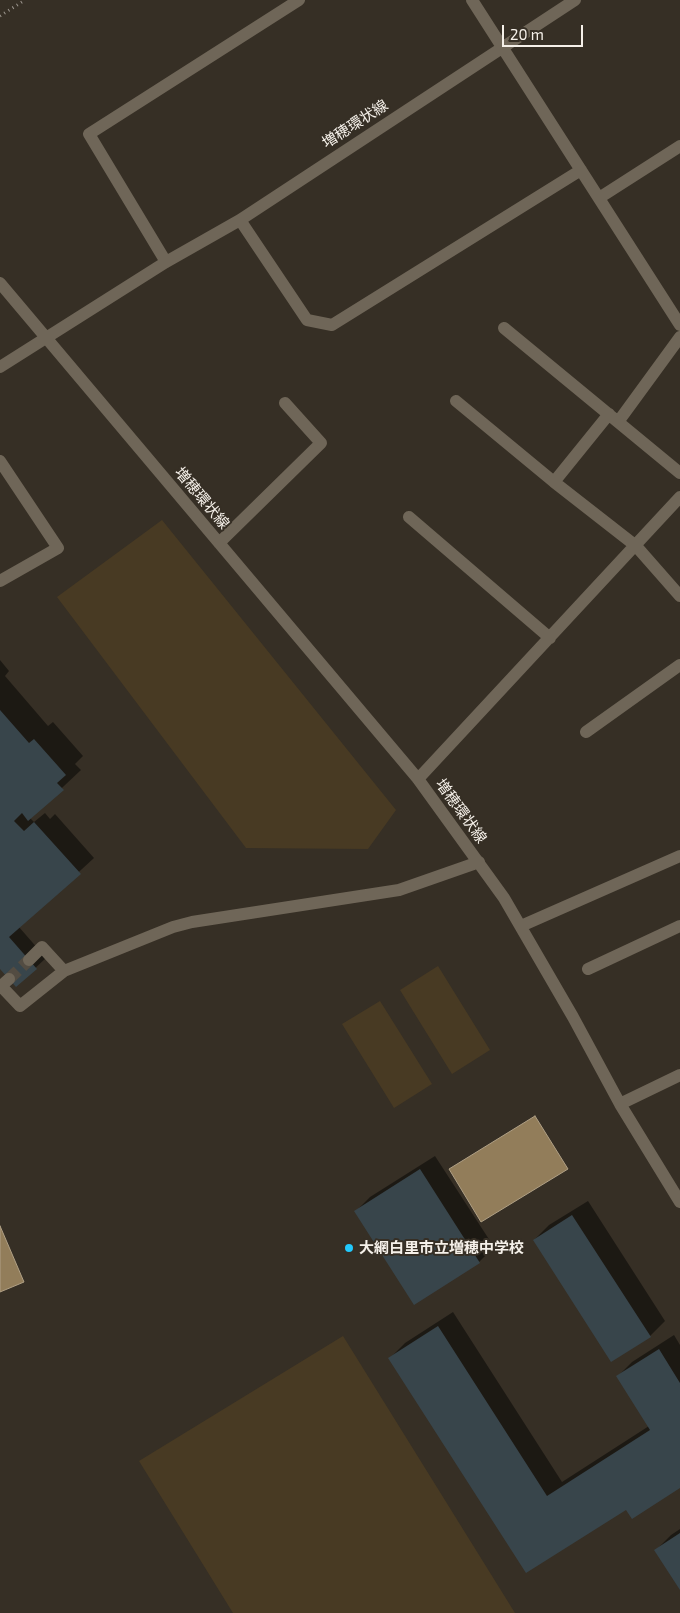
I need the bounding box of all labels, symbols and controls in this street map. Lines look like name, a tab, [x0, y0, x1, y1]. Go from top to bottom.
scale bar	[505, 15, 586, 47]
text: 20 m	[510, 25, 544, 43]
street label: 増穂環状線	[319, 96, 391, 152]
street label: 増穂環状線	[171, 463, 233, 533]
street label: 増穂環状線	[432, 775, 490, 847]
place label: 大網白里市立増穂中学校	[359, 1239, 524, 1257]
marker: 大網白里市立増穂中学校	[343, 1242, 355, 1254]

